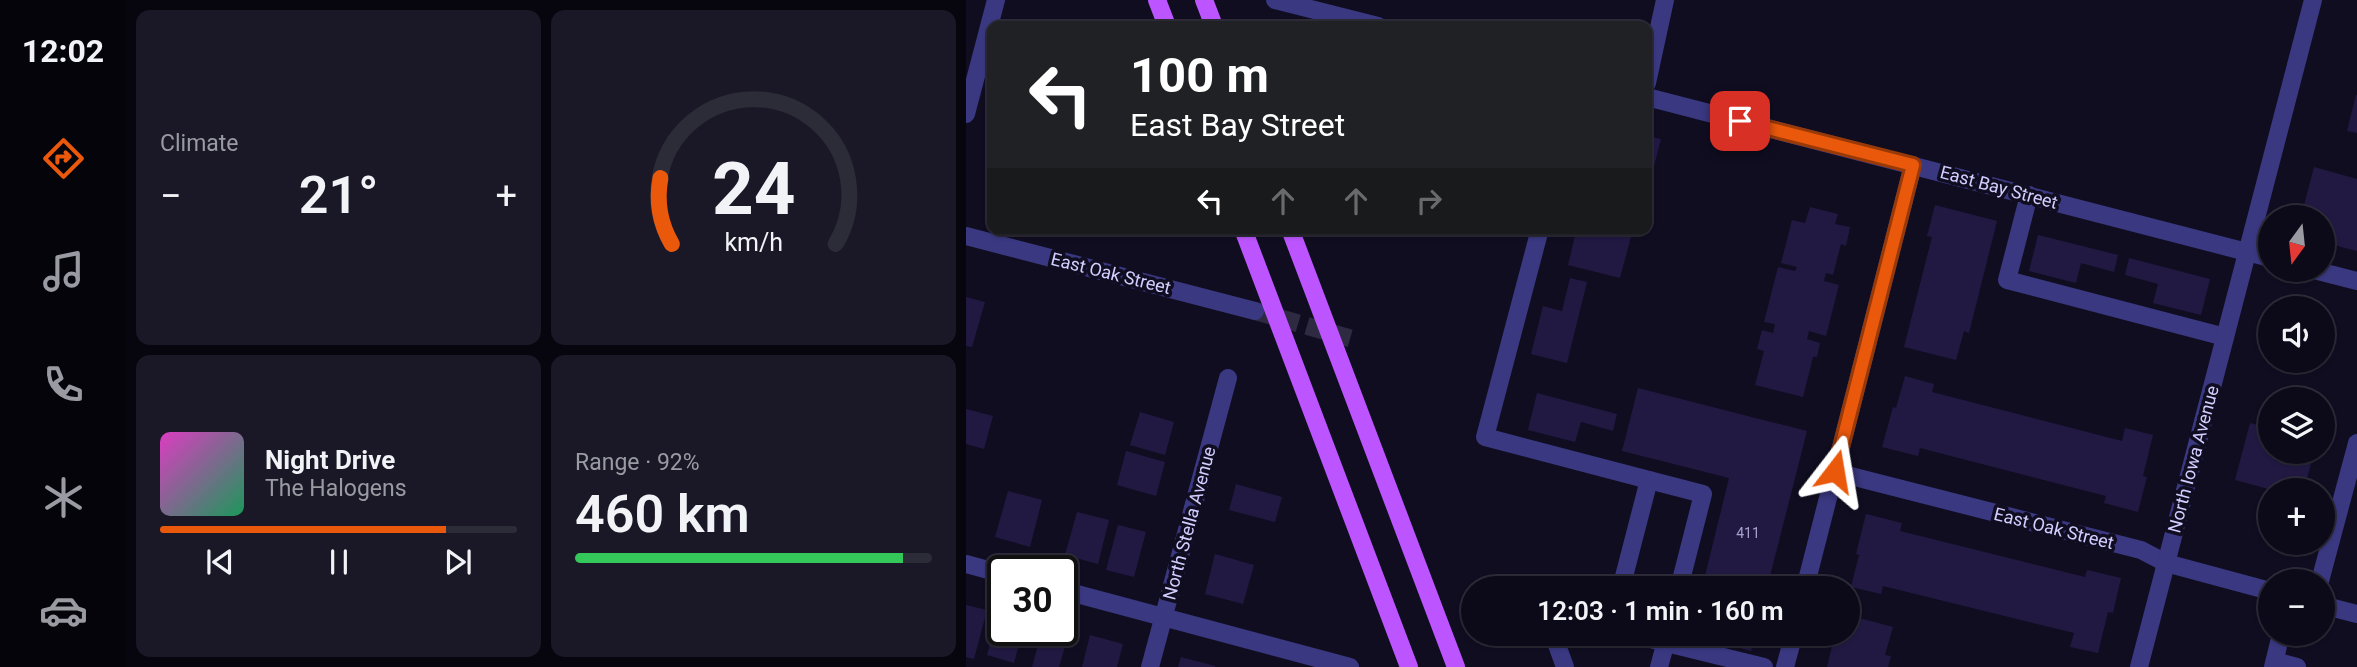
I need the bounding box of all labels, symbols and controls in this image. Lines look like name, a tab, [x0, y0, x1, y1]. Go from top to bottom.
text: 12:02	[22, 32, 104, 70]
text: 100 m	[1130, 47, 1269, 104]
icon: left	[1015, 49, 1106, 140]
pin	[1710, 91, 1770, 151]
icon: arrive	[1721, 102, 1759, 140]
text: East Bay Street	[1130, 106, 1345, 144]
text: Climate	[160, 130, 239, 157]
icon: directions	[39, 134, 88, 183]
text: 24	[712, 146, 795, 232]
street label: East Bay Street	[1938, 161, 2060, 213]
text: 21°	[299, 165, 378, 226]
text: −	[160, 174, 182, 218]
text: +	[495, 174, 517, 218]
icon: left	[1191, 182, 1229, 220]
icon: ahead	[1264, 182, 1302, 220]
icon: ahead	[1337, 182, 1375, 220]
icon: right	[1410, 182, 1448, 220]
north arrow	[2258, 205, 2334, 282]
map controls	[2258, 205, 2335, 646]
text: km/h	[724, 227, 783, 256]
icon: music	[39, 247, 88, 296]
street label: East Oak Street	[1049, 248, 1173, 298]
button: sound	[2258, 296, 2335, 373]
icon: phone	[39, 360, 88, 409]
street label: North Iowa Avenue	[2163, 383, 2223, 535]
button: layers	[2258, 387, 2335, 464]
position arrow	[1798, 434, 1872, 508]
street label: North Stella Avenue	[1158, 444, 1220, 602]
text: Night Drive	[265, 445, 395, 475]
text: Range · 92%	[575, 449, 700, 476]
icon: climate	[39, 473, 88, 522]
text: The Halogens	[265, 475, 407, 502]
button: +	[2258, 478, 2335, 555]
text: 460 km	[575, 484, 750, 545]
street label: East Oak Street	[1992, 503, 2116, 553]
house number: 411	[1736, 525, 1760, 541]
icon: previous	[201, 543, 239, 581]
icon: pause	[320, 543, 358, 581]
icon: next	[439, 543, 477, 581]
speed limit sign: 30	[987, 555, 1078, 646]
button: −	[2258, 569, 2335, 646]
icon: car	[39, 586, 88, 635]
text: 12:03 · 1 min · 160 m	[1537, 596, 1784, 626]

